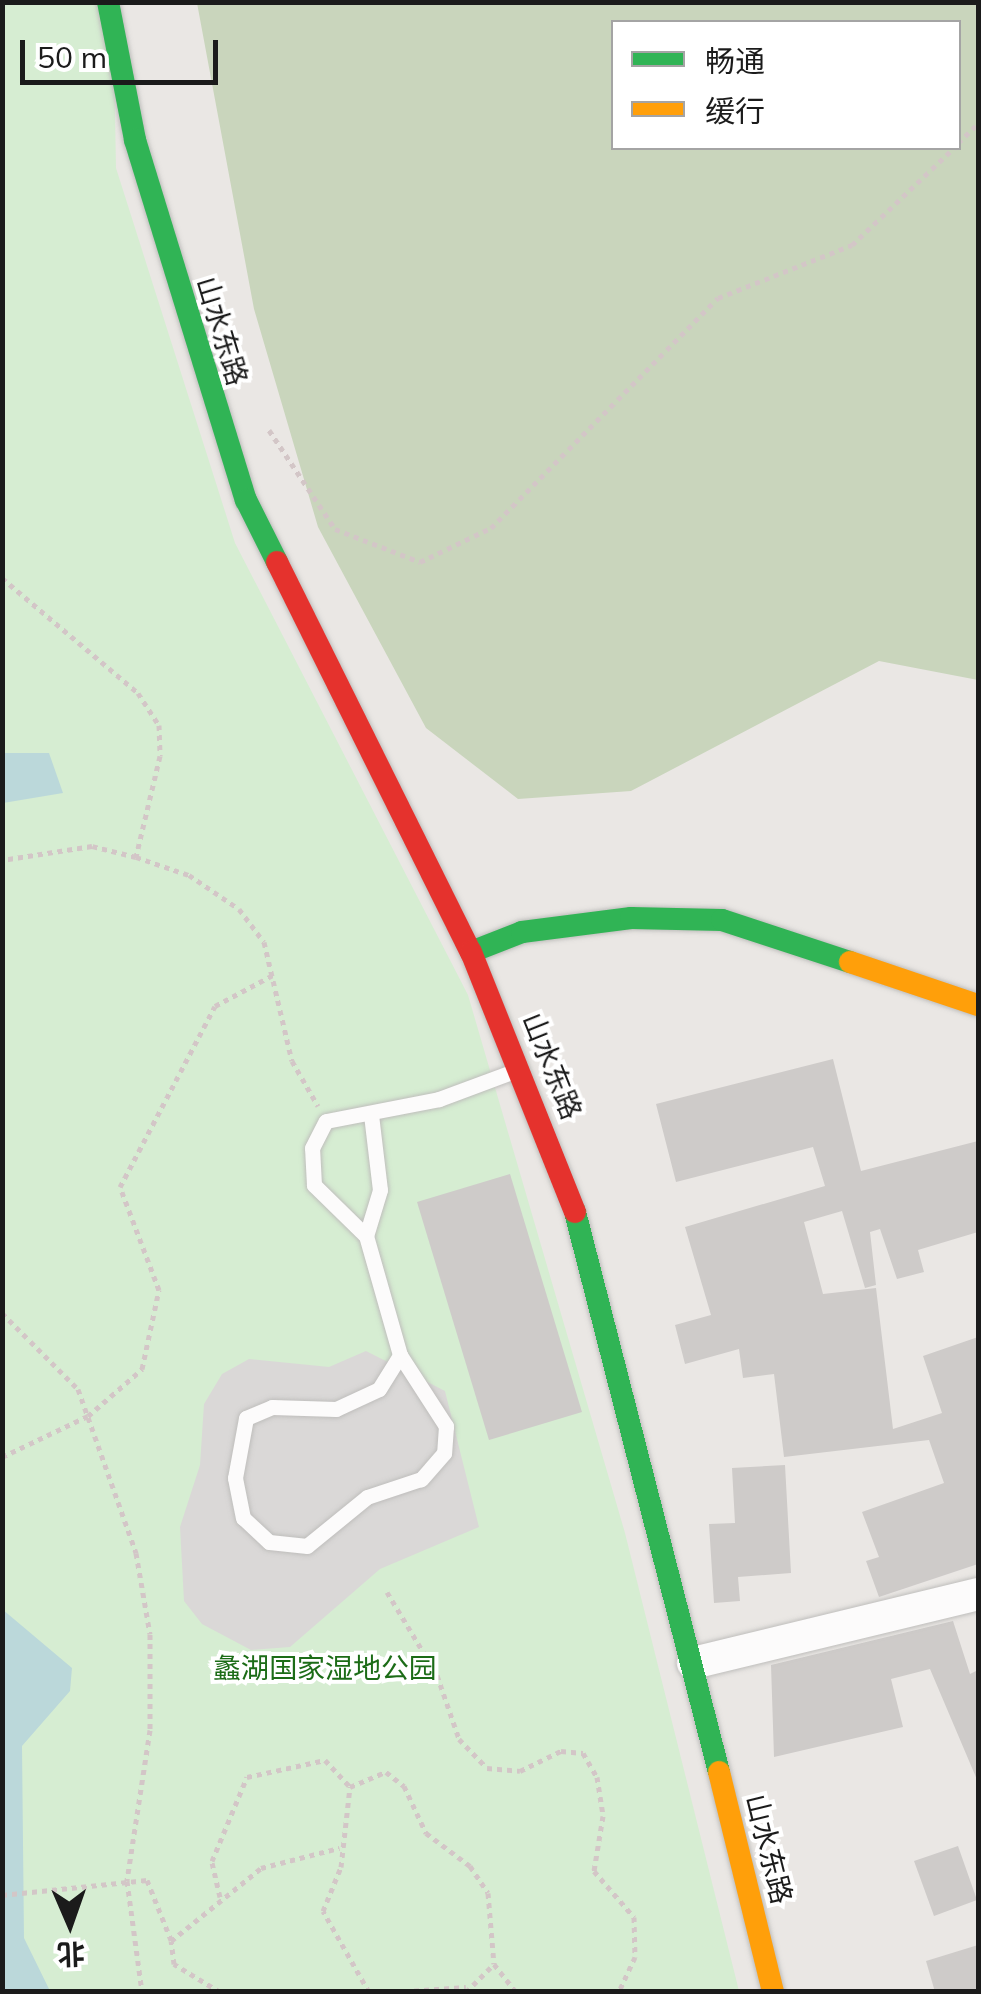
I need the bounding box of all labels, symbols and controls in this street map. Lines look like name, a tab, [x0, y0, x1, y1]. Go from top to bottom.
scale bar	[25, 20, 222, 82]
legend	[611, 20, 961, 150]
text: 50 m	[37, 38, 107, 76]
text: 畅通	[705, 42, 765, 80]
text: 缓行	[705, 92, 765, 130]
street label: 山水东路	[190, 273, 254, 389]
street label: 山水东路	[515, 1008, 589, 1124]
park label: 蠡湖国家湿地公园	[213, 1651, 437, 1685]
street label: 山水东路	[739, 1791, 799, 1907]
north arrow	[20, 1874, 120, 1974]
text: 北	[56, 1937, 86, 1972]

